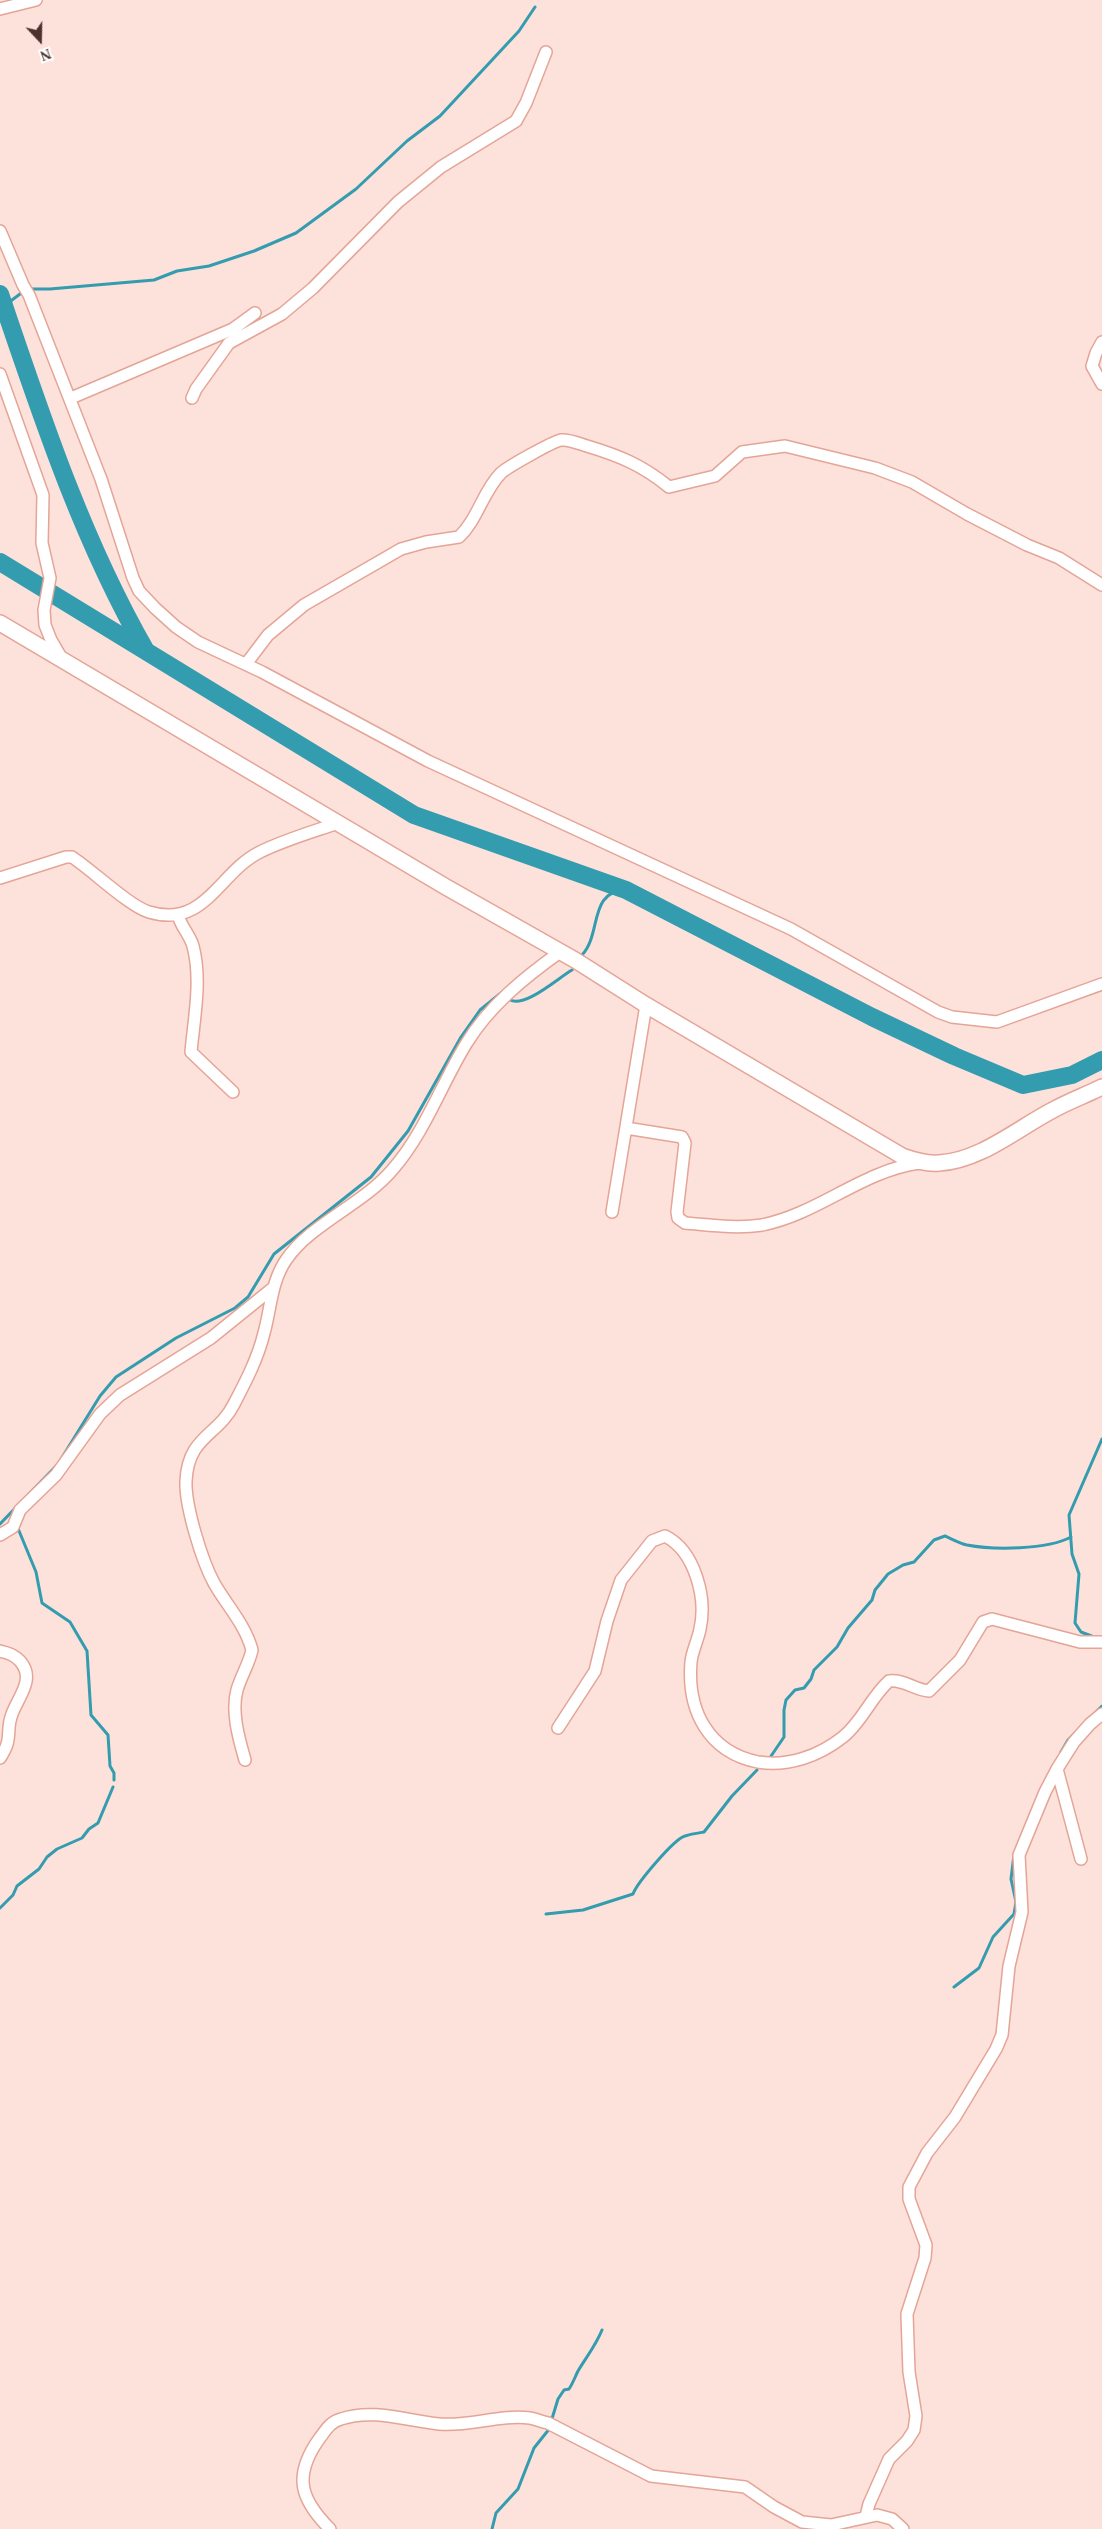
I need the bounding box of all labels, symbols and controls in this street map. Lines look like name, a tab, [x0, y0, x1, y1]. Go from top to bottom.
north arrow	[15, 15, 65, 65]
text: N	[38, 46, 53, 63]

